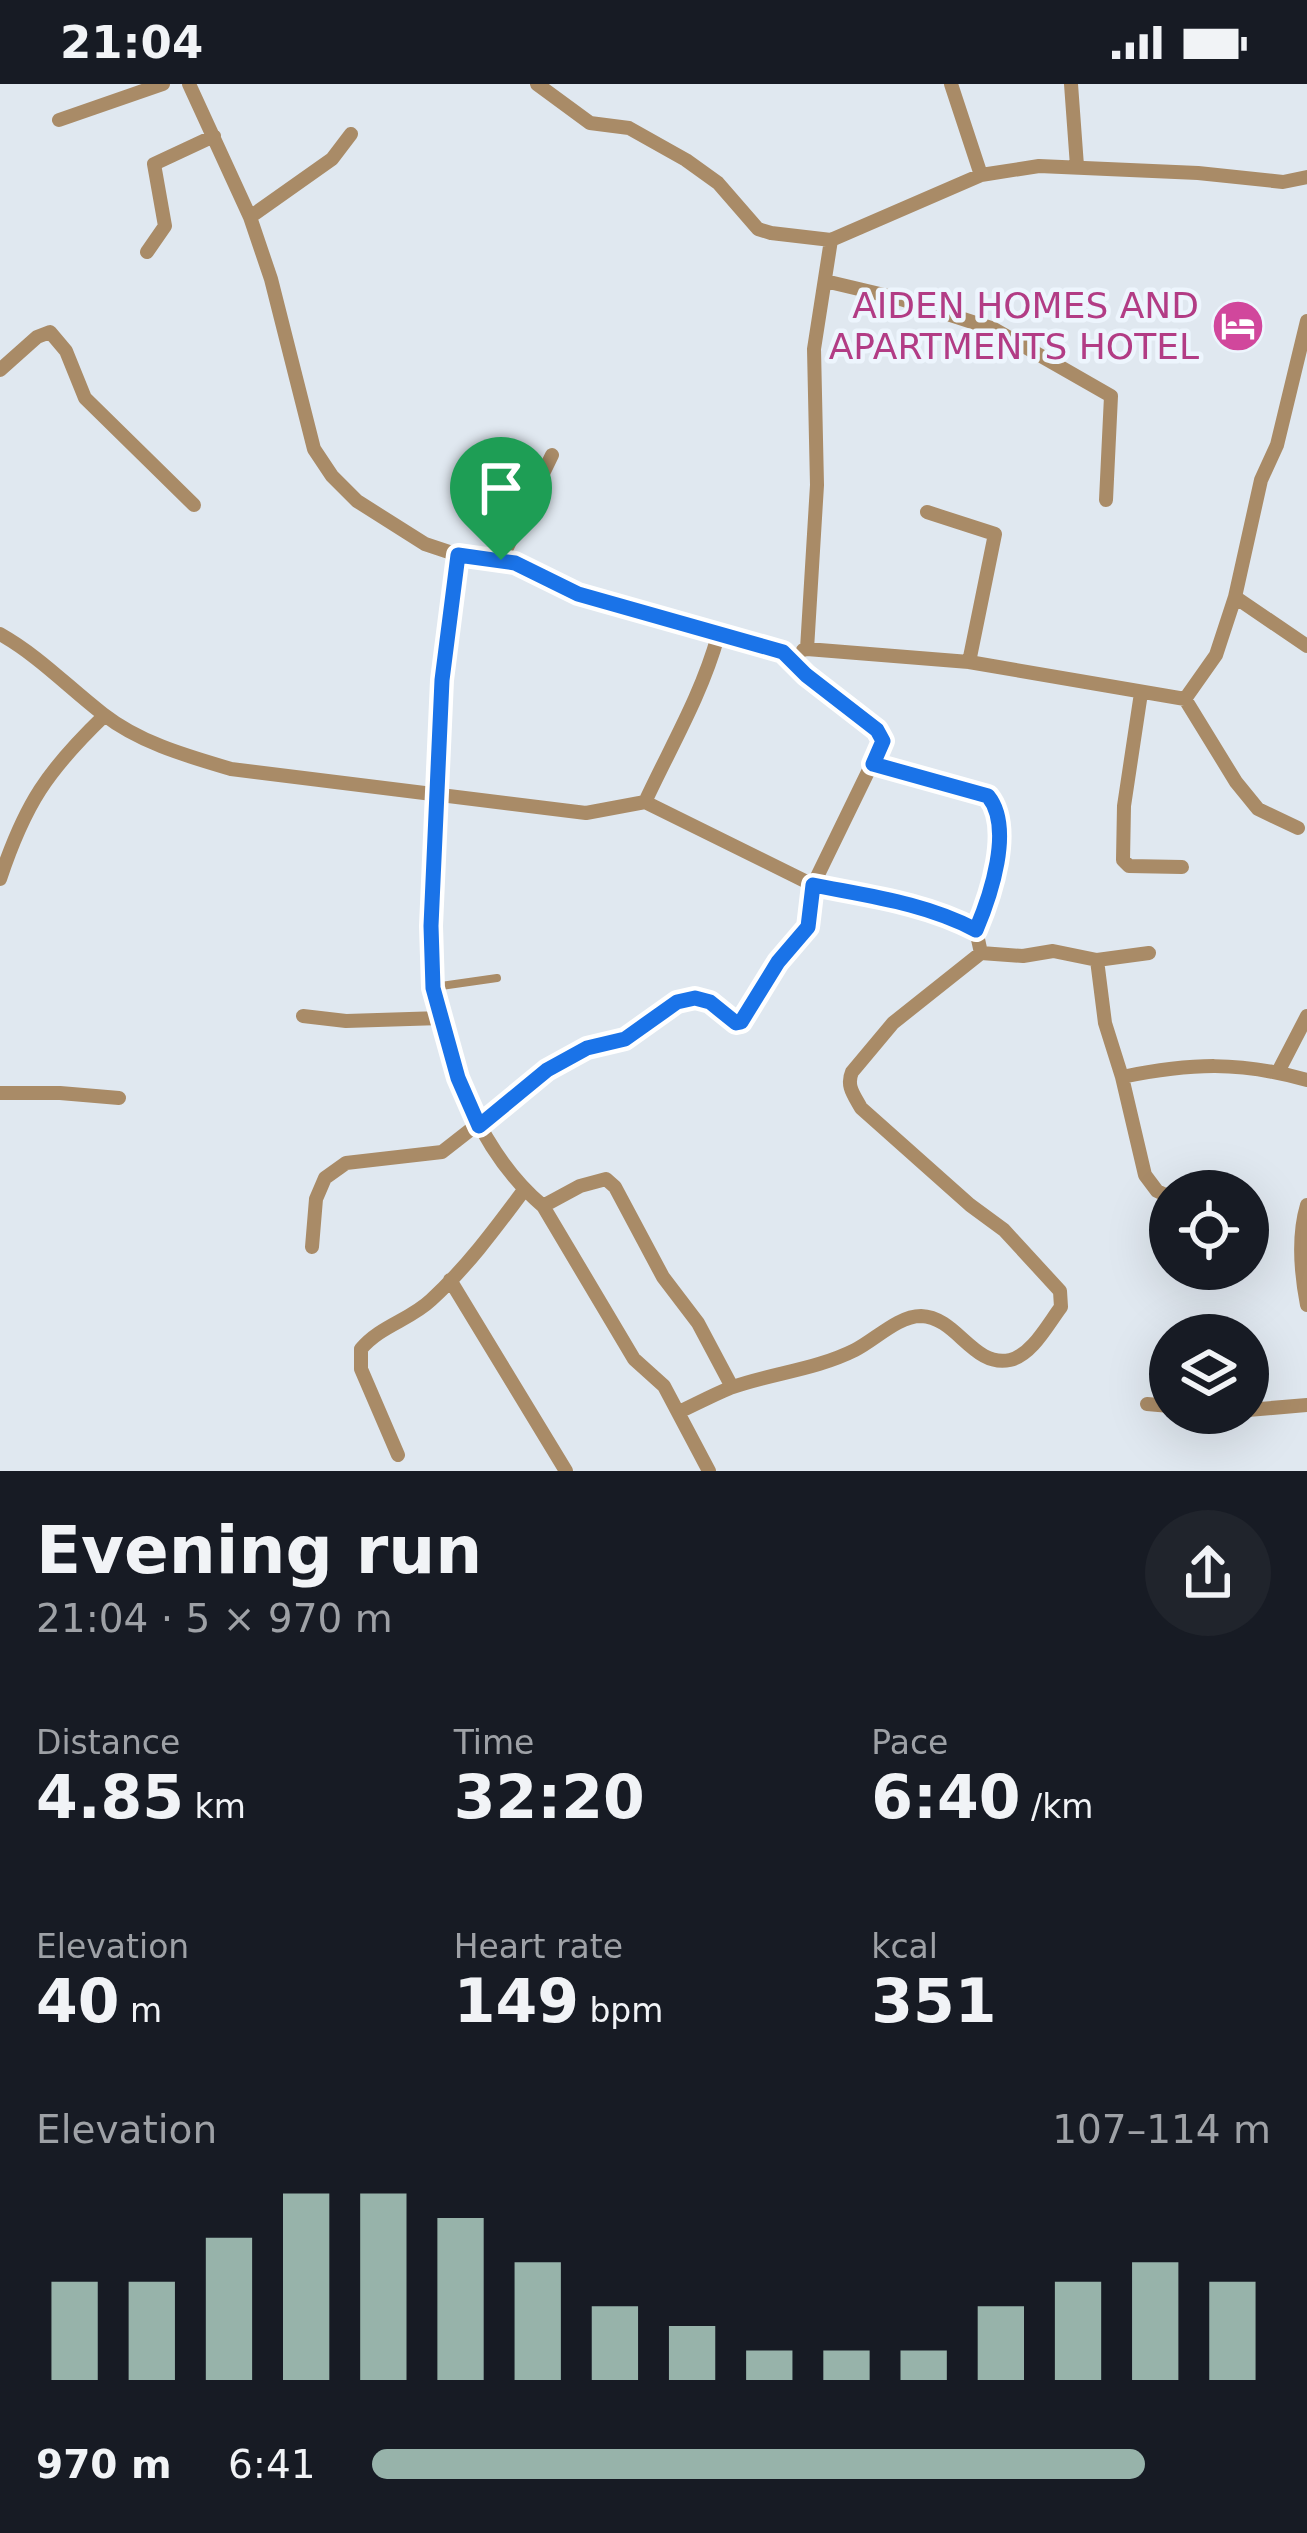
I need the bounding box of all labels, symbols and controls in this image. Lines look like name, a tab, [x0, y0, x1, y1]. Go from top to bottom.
text: 21:04	[60, 16, 203, 69]
place label: AIDEN HOMES AND APARTMENTS HOTEL	[829, 285, 1199, 367]
hotel icon: AIDEN HOMES AND APARTMENTS HOTEL	[1210, 298, 1266, 354]
pin	[450, 437, 552, 560]
icon: arrive	[468, 455, 534, 521]
map controls	[1149, 1170, 1269, 1434]
button: locate	[1149, 1170, 1269, 1290]
button: layers	[1149, 1314, 1269, 1434]
button: share	[1145, 1510, 1271, 1636]
text: Evening run	[36, 1512, 482, 1589]
text: 21:04 · 5 × 970 m	[36, 1596, 393, 1641]
text: Distance	[36, 1723, 180, 1762]
text: Time	[454, 1723, 534, 1762]
text: Pace	[871, 1723, 948, 1762]
text: 4.85	[36, 1762, 184, 1832]
text: 32:20	[454, 1762, 645, 1832]
text: 6:40	[871, 1762, 1021, 1832]
text: km	[184, 1787, 246, 1826]
text: /km	[1021, 1787, 1093, 1826]
text: Elevation	[36, 1927, 189, 1966]
text: Heart rate	[454, 1927, 623, 1966]
text: kcal	[871, 1927, 938, 1966]
text: 40	[36, 1966, 120, 2036]
text: 149	[454, 1966, 579, 2036]
text: 351	[871, 1966, 997, 2036]
text: m	[120, 1991, 162, 2030]
text: bpm	[579, 1991, 663, 2030]
text: Elevation	[36, 2107, 217, 2152]
text: 107–114 m	[1052, 2107, 1271, 2152]
text: 970 m	[36, 2442, 172, 2487]
text: 6:41	[228, 2442, 316, 2487]

